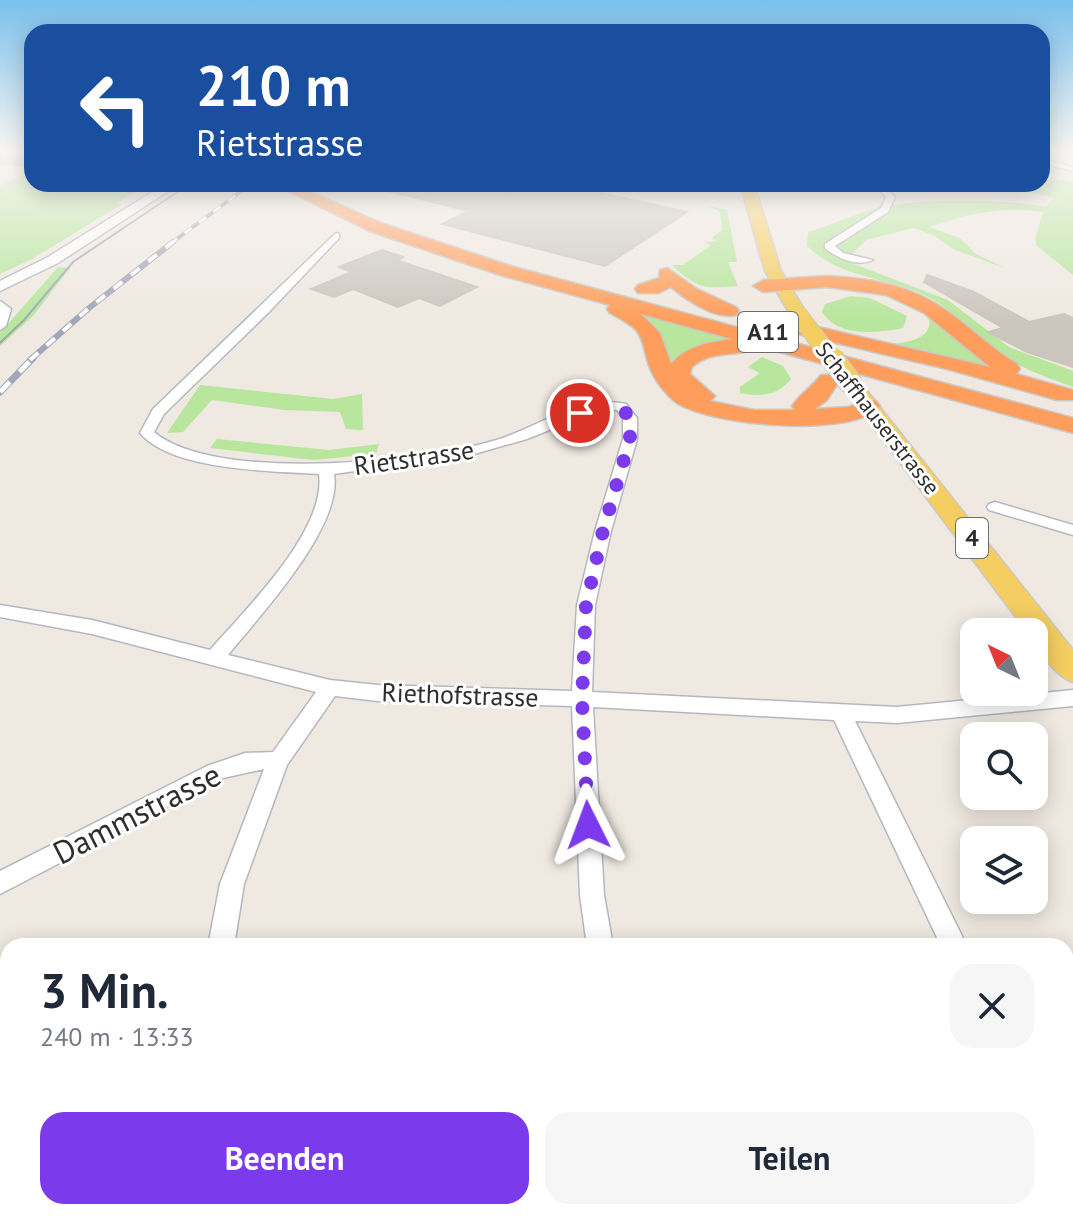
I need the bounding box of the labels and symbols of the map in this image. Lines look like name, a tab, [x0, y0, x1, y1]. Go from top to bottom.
road number: A11	[738, 312, 798, 352]
street label: Schaffhauserstrasse	[810, 336, 946, 500]
pin	[546, 379, 614, 447]
street label: Rietstrasse	[352, 433, 476, 482]
road number: 4	[956, 518, 988, 558]
north arrow	[960, 618, 1048, 706]
street label: Riethofstrasse	[381, 675, 539, 714]
street label: Dammstrasse	[45, 753, 228, 873]
position arrow	[546, 783, 630, 867]

